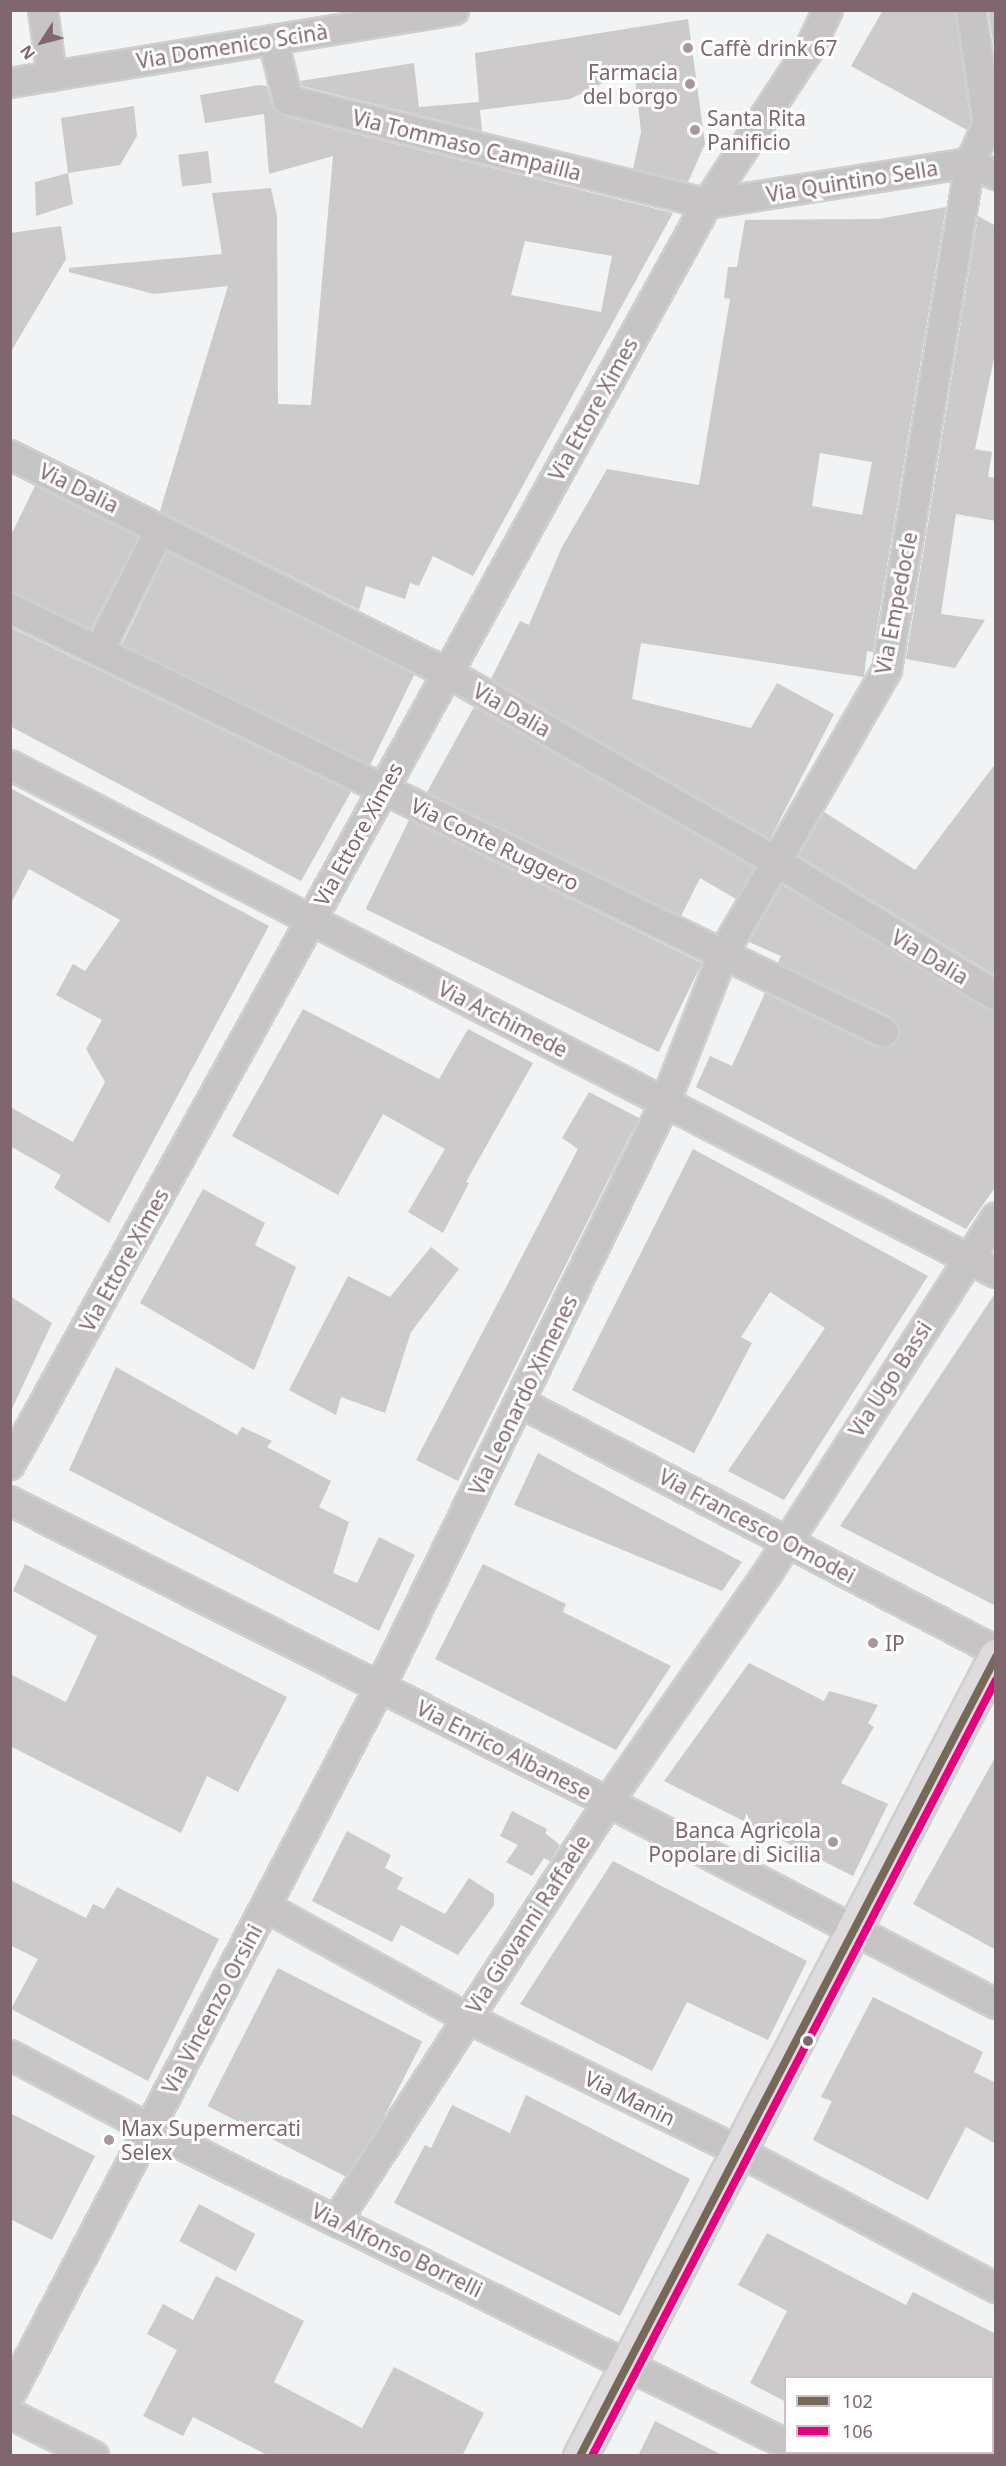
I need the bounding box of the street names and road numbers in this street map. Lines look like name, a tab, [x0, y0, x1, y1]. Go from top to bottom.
street label: Via Domenico Scinà	[135, 18, 329, 74]
street label: Via Tommaso Campailla	[350, 104, 584, 186]
street label: Via Quintino Sella	[765, 155, 939, 207]
street label: Via Ettore Ximes	[543, 333, 643, 485]
street label: Via Dalia	[35, 458, 123, 518]
street label: Via Empedocle	[870, 530, 922, 676]
street label: Via Dalia	[469, 678, 555, 742]
street label: Via Ettore Ximes	[308, 758, 408, 910]
street label: Via Conte Ruggero	[407, 792, 583, 896]
street label: Via Dalia	[887, 924, 973, 990]
street label: Via Archimede	[434, 976, 572, 1062]
street label: Via Ettore Ximes	[74, 1184, 174, 1336]
street label: Via Leonardo Ximenes	[464, 1291, 582, 1499]
street label: Via Ugo Bassi	[843, 1317, 937, 1441]
street label: Via Francesco Omodei	[655, 1464, 859, 1588]
street label: Via Enrico Albanese	[413, 1695, 595, 1805]
street label: Via Giovanni Raffaele	[461, 1830, 595, 2018]
street label: Via Vincenzo Orsini	[157, 1920, 267, 2098]
street label: Via Manin	[581, 2065, 679, 2131]
street label: Via Alfonso Borrelli	[308, 2198, 486, 2302]

